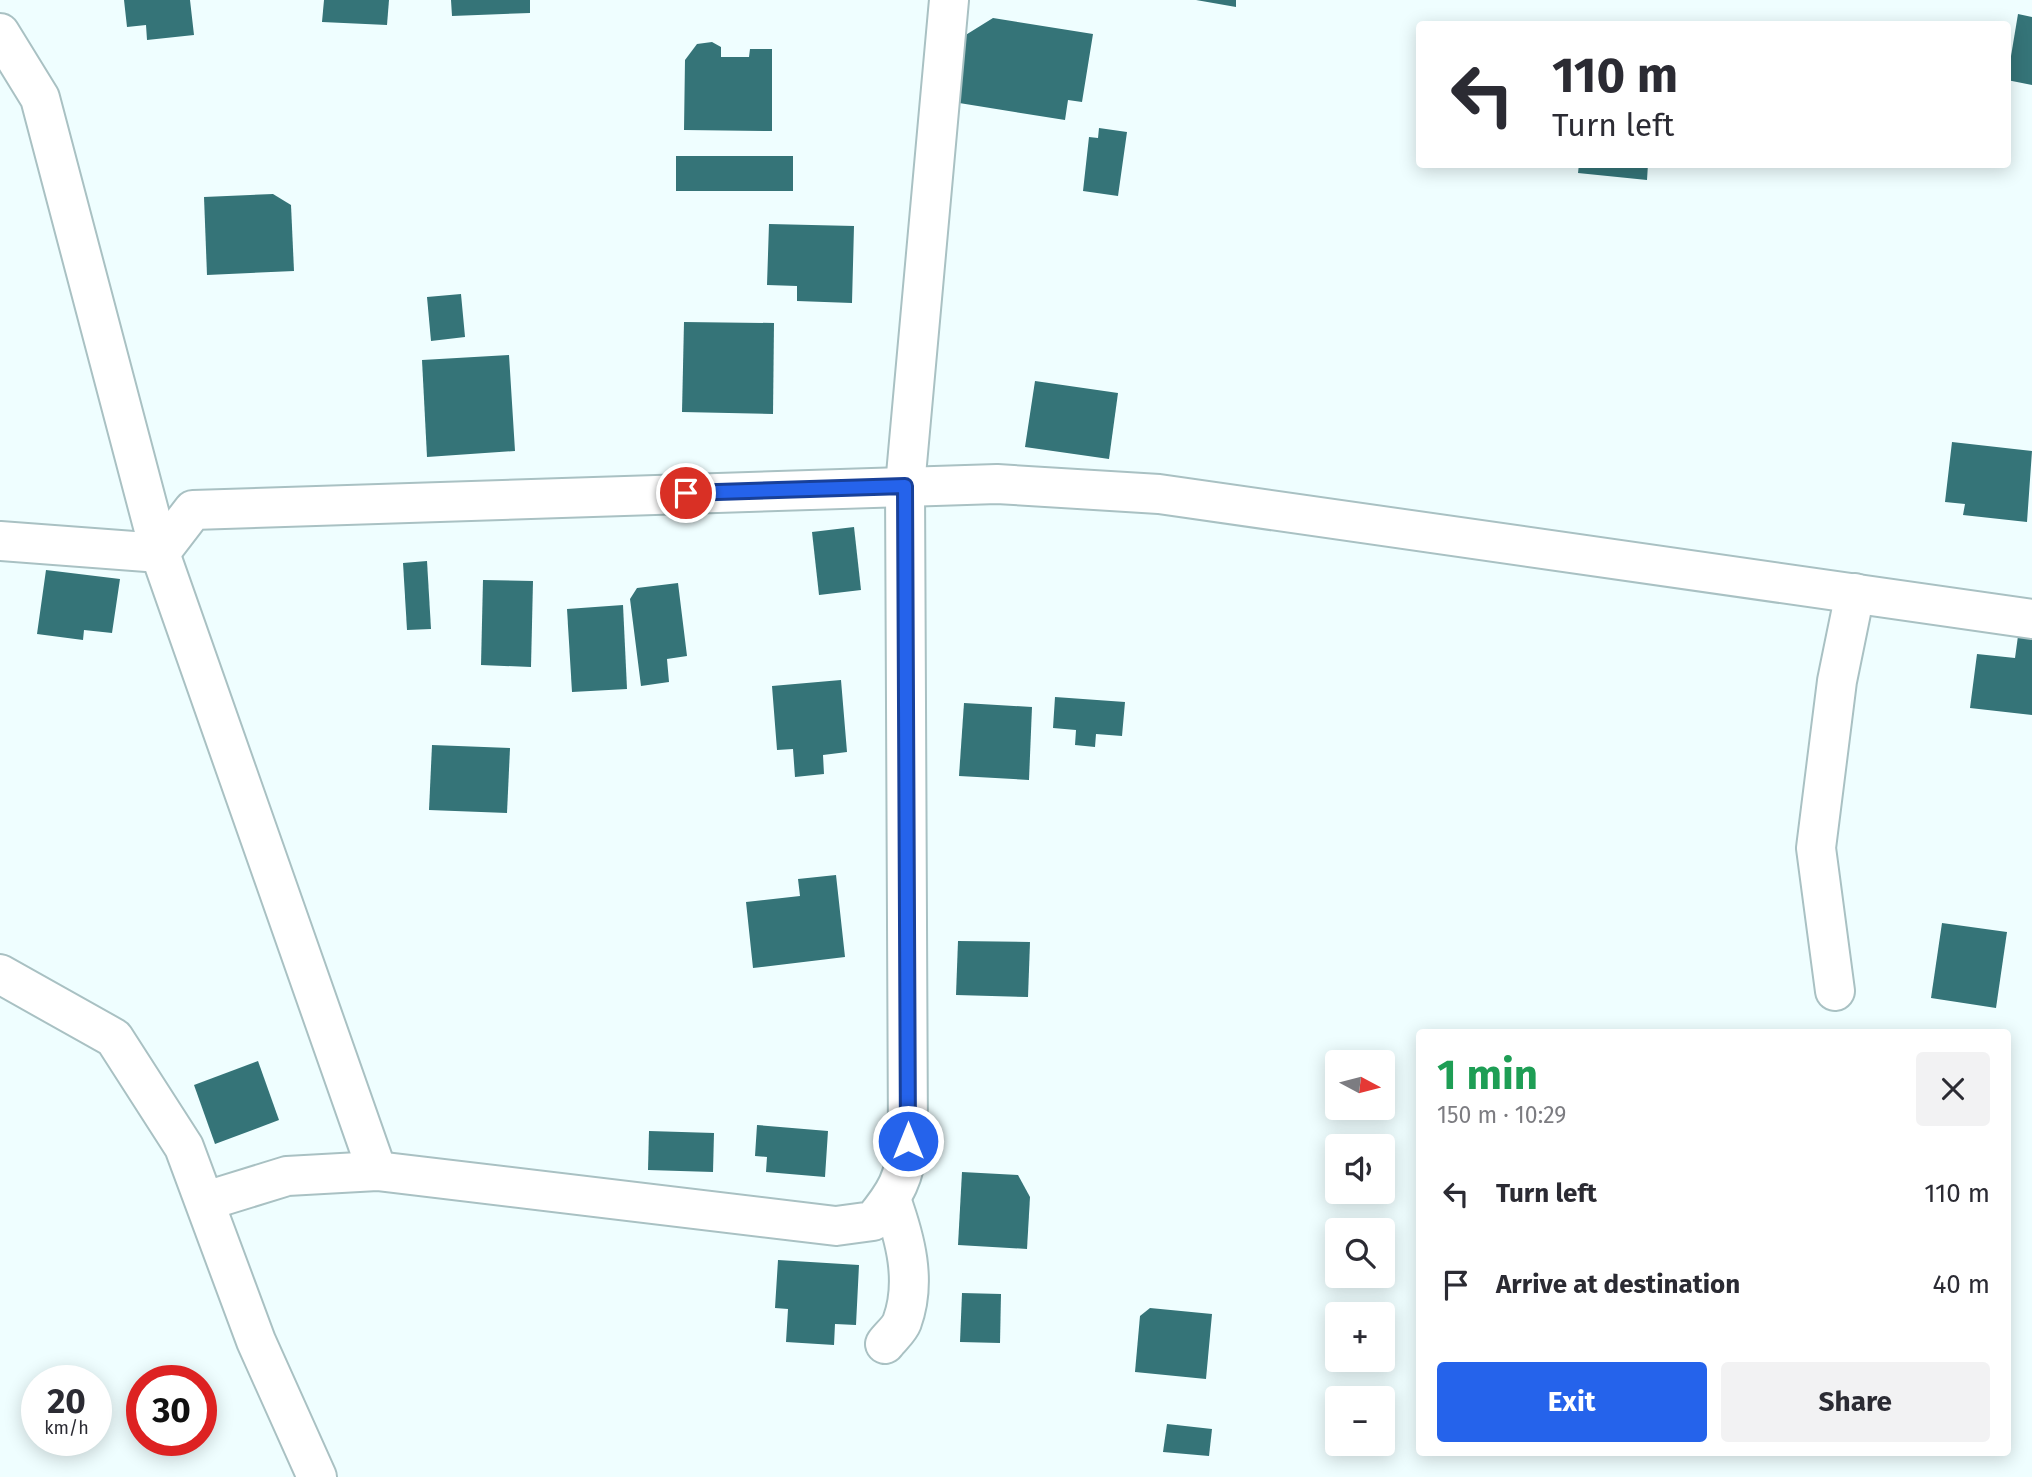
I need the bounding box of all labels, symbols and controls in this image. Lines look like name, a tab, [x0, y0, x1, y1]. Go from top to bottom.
text: 110 m	[1552, 46, 1678, 105]
icon: left	[1437, 49, 1528, 140]
text: Turn left	[1552, 106, 1674, 144]
pin	[656, 463, 716, 523]
icon: arrive	[667, 474, 705, 512]
north arrow	[1325, 1050, 1395, 1120]
map controls	[1325, 1050, 1395, 1456]
text: 1 min	[1437, 1050, 1538, 1100]
button: close	[1916, 1052, 1990, 1126]
text: 150 m · 10:29	[1437, 1101, 1566, 1129]
position arrow	[871, 1104, 945, 1178]
button: sound	[1325, 1134, 1395, 1204]
icon: left	[1437, 1175, 1475, 1213]
text: Turn left	[1496, 1178, 1597, 1209]
text: 110 m	[1924, 1178, 1990, 1209]
button: search	[1325, 1218, 1395, 1288]
icon: arrive	[1437, 1266, 1475, 1304]
text: Arrive at destination	[1496, 1269, 1740, 1300]
text: 40 m	[1932, 1269, 1990, 1300]
button: +	[1325, 1302, 1395, 1372]
button: Exit	[1437, 1362, 1707, 1442]
button: Share	[1721, 1362, 1990, 1442]
speed limit sign: 30	[126, 1365, 217, 1456]
text: 20	[47, 1380, 86, 1422]
button: −	[1325, 1386, 1395, 1456]
text: km/h	[44, 1417, 89, 1439]

